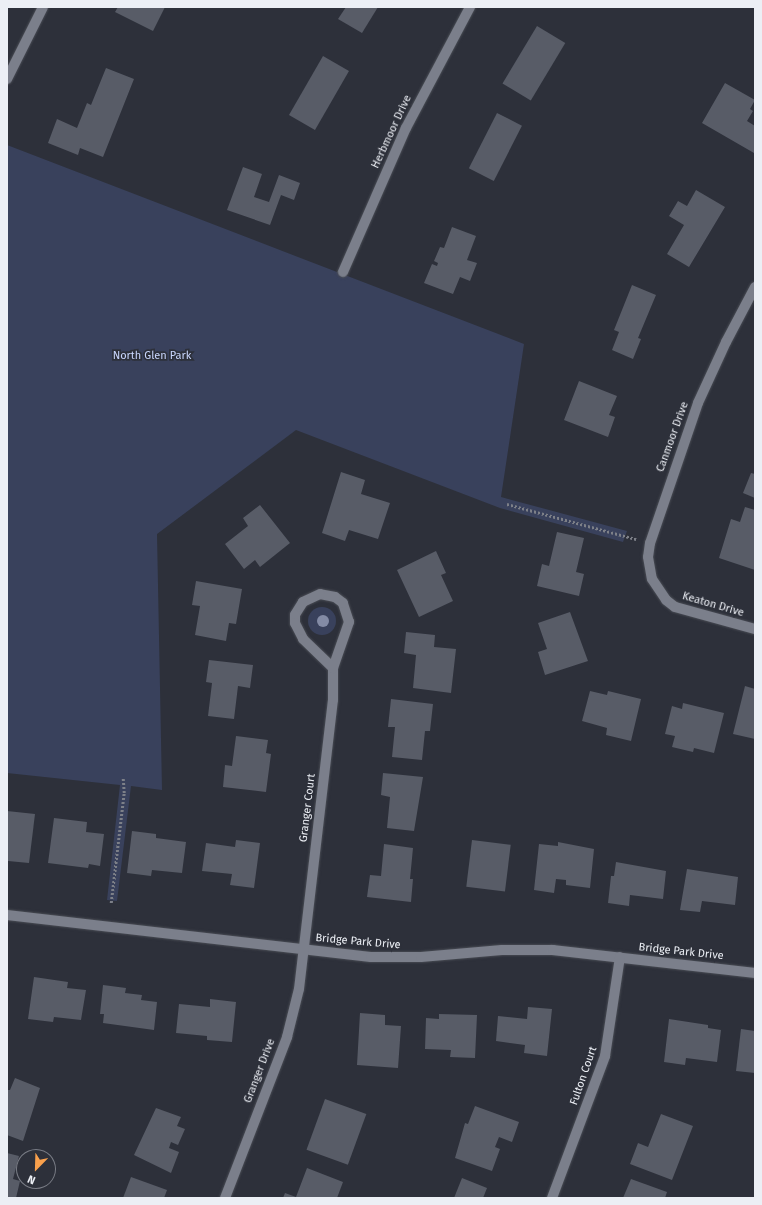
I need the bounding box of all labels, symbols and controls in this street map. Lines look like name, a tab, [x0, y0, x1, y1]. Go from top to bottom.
street label: Herbmoor Drive	[369, 93, 415, 171]
park label: North Glen Park	[113, 349, 191, 363]
street label: Canmoor Drive	[654, 400, 692, 474]
street label: Keaton Drive	[681, 590, 745, 620]
street label: Granger Court	[297, 773, 319, 843]
street label: Bridge Park Drive	[315, 932, 401, 952]
street label: Bridge Park Drive	[638, 941, 724, 963]
street label: Granger Drive	[242, 1037, 278, 1105]
street label: Fulton Court	[568, 1045, 600, 1107]
north arrow	[16, 1149, 56, 1189]
text: N	[26, 1172, 37, 1187]

